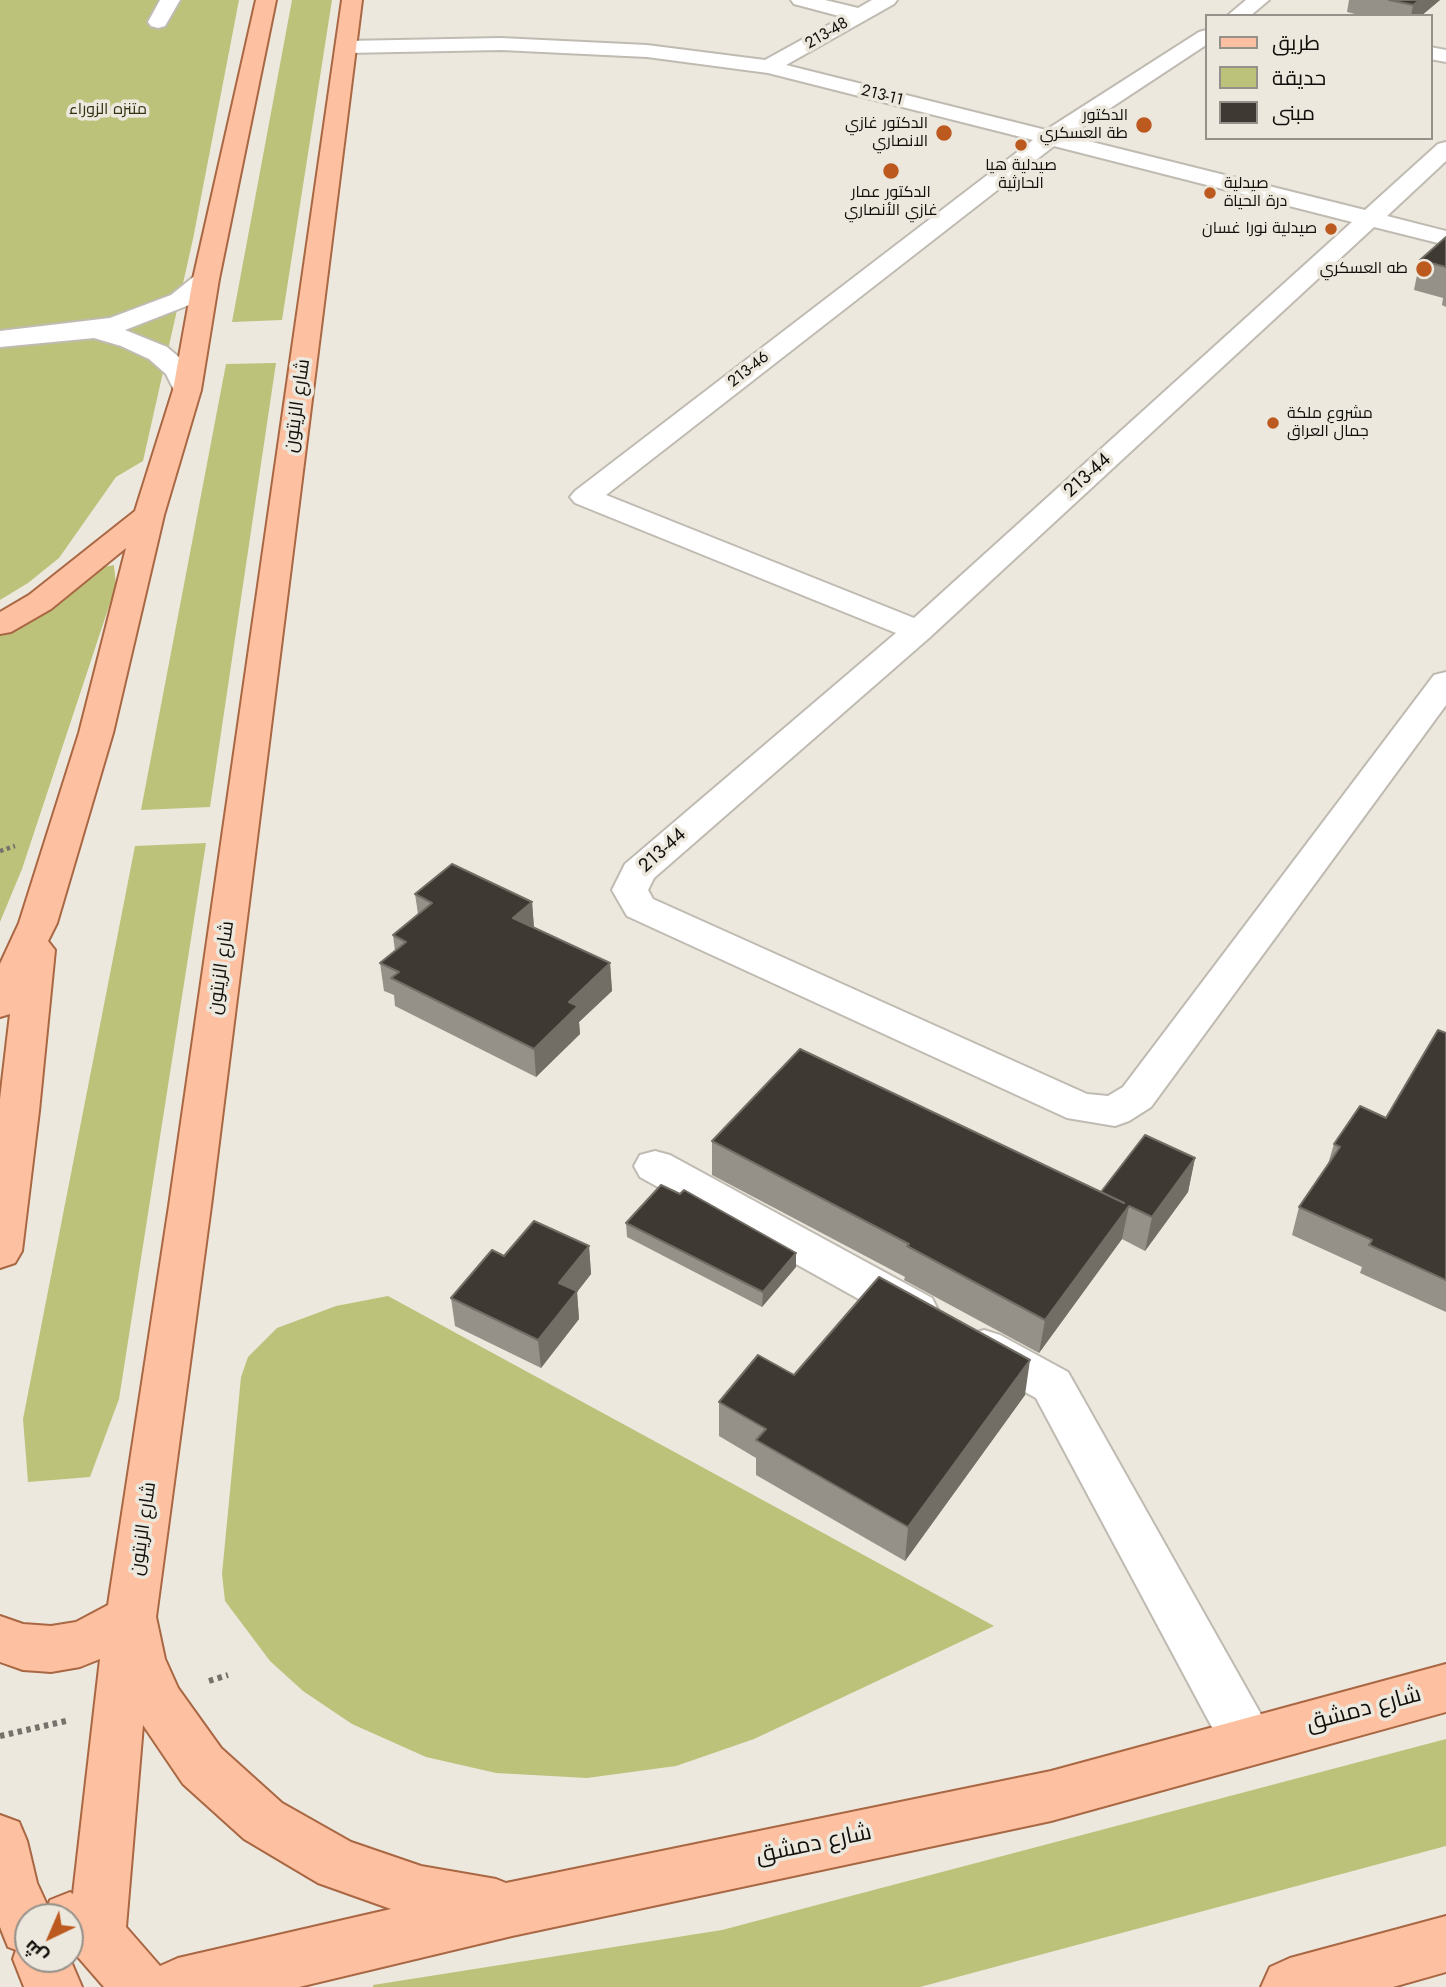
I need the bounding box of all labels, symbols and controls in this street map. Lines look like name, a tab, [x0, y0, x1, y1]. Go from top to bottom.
street label: 213-48	[802, 14, 852, 54]
legend	[1204, 14, 1432, 140]
text: طريق	[1272, 28, 1320, 58]
text: حديقة	[1272, 63, 1326, 93]
street label: 213-11	[859, 82, 905, 110]
text: مبنى	[1272, 98, 1315, 128]
park label: متنزه الزوراء	[69, 100, 147, 120]
place label: الدكتور طة العسكري	[1040, 106, 1128, 144]
place label: الدكتور غازي الانصاري	[845, 114, 928, 152]
marker: الدكتور طة العسكري	[1134, 115, 1154, 135]
marker: الدكتور غازي الانصاري	[934, 123, 954, 143]
marker: صيدلية هيا الحارثية	[1013, 137, 1029, 153]
place label: صيدلية هيا الحارثية	[985, 156, 1057, 194]
marker: الدكتور عمار غازي الأنصاري	[881, 161, 901, 181]
place label: صيدلية درة الحياة	[1224, 174, 1287, 212]
place label: الدكتور عمار غازي الأنصاري	[844, 183, 938, 221]
marker: صيدلية درة الحياة	[1202, 185, 1218, 201]
place label: صيدلية نورا غسان	[1202, 219, 1317, 239]
marker: صيدلية نورا غسان	[1323, 221, 1339, 237]
place label: طه العسكري	[1320, 259, 1408, 279]
marker: طه العسكري	[1414, 259, 1434, 279]
street label: 213-46	[725, 348, 773, 392]
street label: شارع الزيتون	[280, 358, 316, 454]
place label: مشروع ملكة جمال العراق	[1287, 404, 1373, 442]
marker: مشروع ملكة جمال العراق	[1265, 415, 1281, 431]
street label: 213-44	[1060, 449, 1116, 503]
street label: 213-44	[635, 824, 691, 878]
street label: شارع الزيتون	[204, 920, 240, 1016]
street label: شارع الزيتون	[126, 1481, 162, 1577]
street label: شارع دمشق	[1304, 1681, 1424, 1739]
street label: شارع دمشق	[754, 1819, 874, 1871]
north arrow	[14, 1903, 84, 1973]
text: ش	[17, 1934, 54, 1970]

